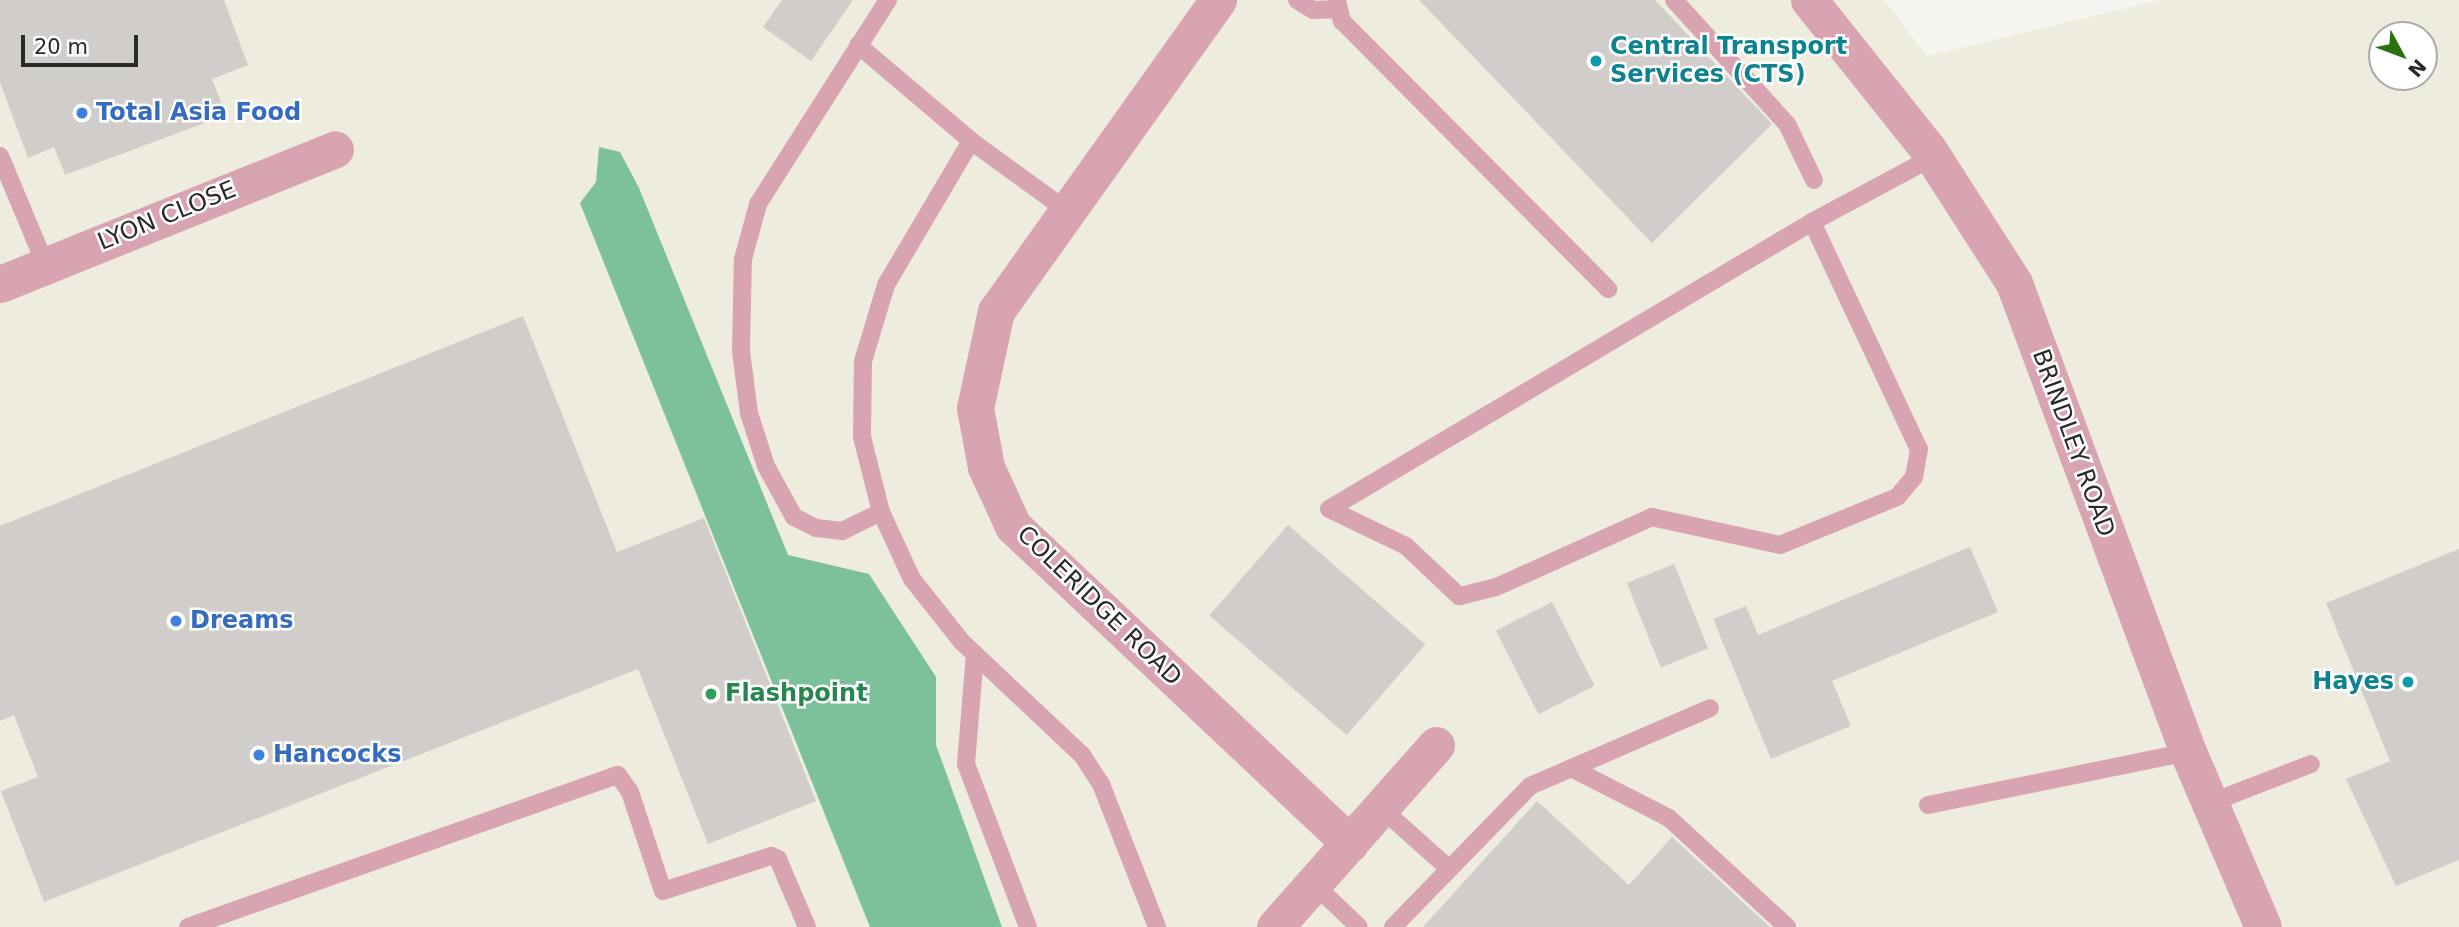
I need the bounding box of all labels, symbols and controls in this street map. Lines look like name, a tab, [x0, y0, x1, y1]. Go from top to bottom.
scale bar	[24, 21, 142, 65]
north arrow	[2368, 21, 2438, 91]
place label: Central Transport Services (CTS)	[1610, 33, 1847, 89]
text: 20 m	[34, 35, 88, 59]
marker: Central Transport Services (CTS)	[1588, 53, 1604, 69]
text: N	[2404, 55, 2431, 82]
place label: Total Asia Food	[96, 99, 301, 127]
marker: Total Asia Food	[74, 105, 90, 121]
street label: LYON CLOSE	[94, 175, 240, 257]
street label: BRINDLEY ROAD	[2026, 345, 2120, 541]
street label: COLERIDGE ROAD	[1011, 520, 1187, 692]
place label: Dreams	[190, 607, 294, 635]
marker: Dreams	[168, 613, 184, 629]
place label: Hayes	[2312, 668, 2394, 696]
marker: Hayes	[2400, 674, 2416, 690]
place label: Flashpoint	[725, 680, 868, 708]
marker: Flashpoint	[703, 686, 719, 702]
place label: Hancocks	[273, 741, 402, 769]
marker: Hancocks	[251, 747, 267, 763]

